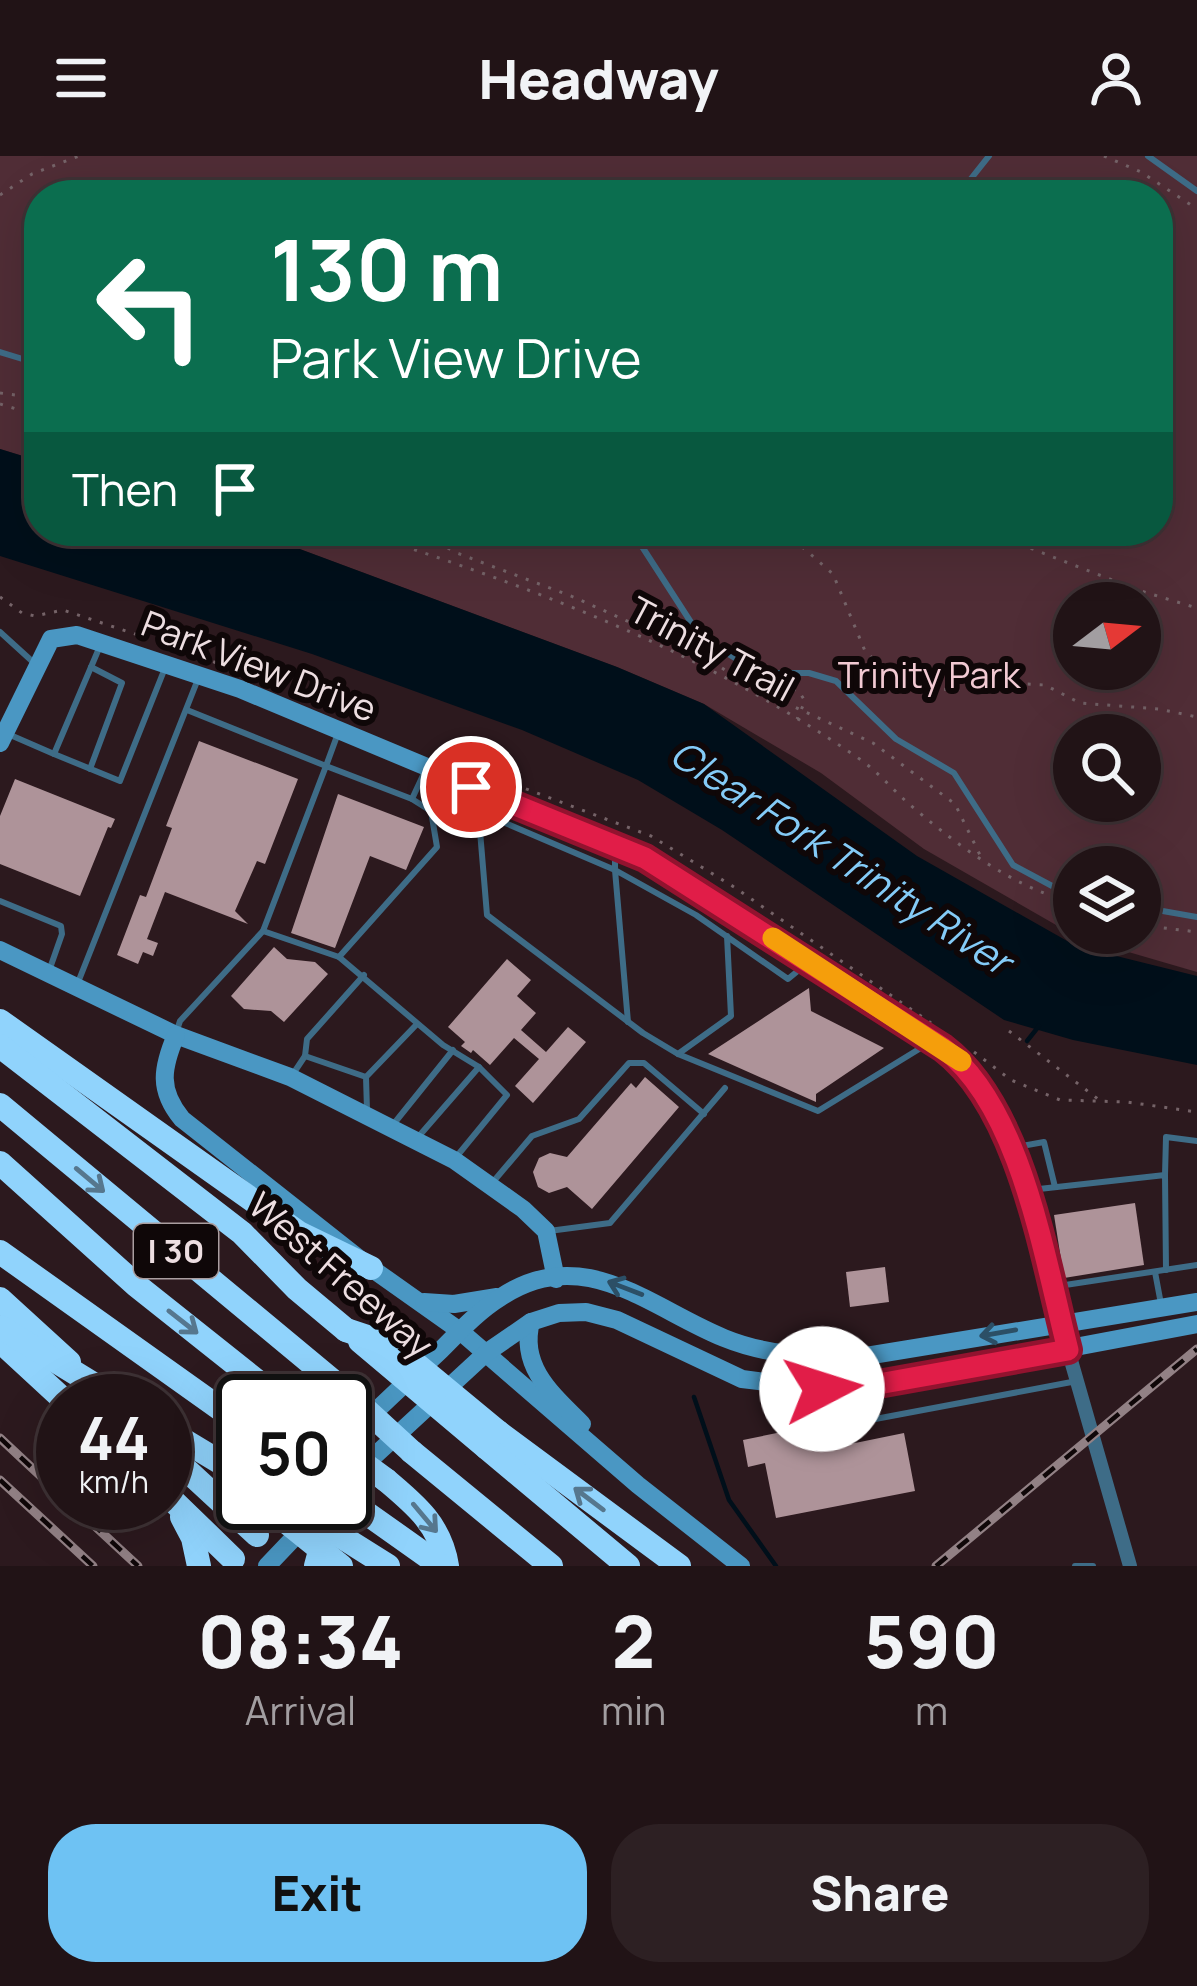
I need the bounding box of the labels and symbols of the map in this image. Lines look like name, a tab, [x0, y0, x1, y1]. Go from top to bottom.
north arrow	[1053, 582, 1161, 690]
street label: Trinity Trail	[621, 585, 803, 712]
street label: Park View Drive	[135, 598, 384, 733]
park label: Trinity Park	[838, 650, 1021, 699]
water label: Clear Fork Trinity River	[661, 726, 1026, 989]
pin	[420, 736, 522, 838]
one-way arrow	[74, 1165, 105, 1193]
street label: West Freeway	[239, 1181, 444, 1368]
road number: I 30	[134, 1224, 218, 1278]
one-way arrow	[608, 1276, 645, 1298]
one-way arrow	[167, 1308, 198, 1335]
one-way arrow	[980, 1322, 1019, 1345]
position arrow	[759, 1326, 885, 1452]
speed limit sign: 50	[216, 1374, 372, 1530]
one-way arrow	[573, 1486, 606, 1512]
one-way arrow	[411, 1502, 439, 1533]

